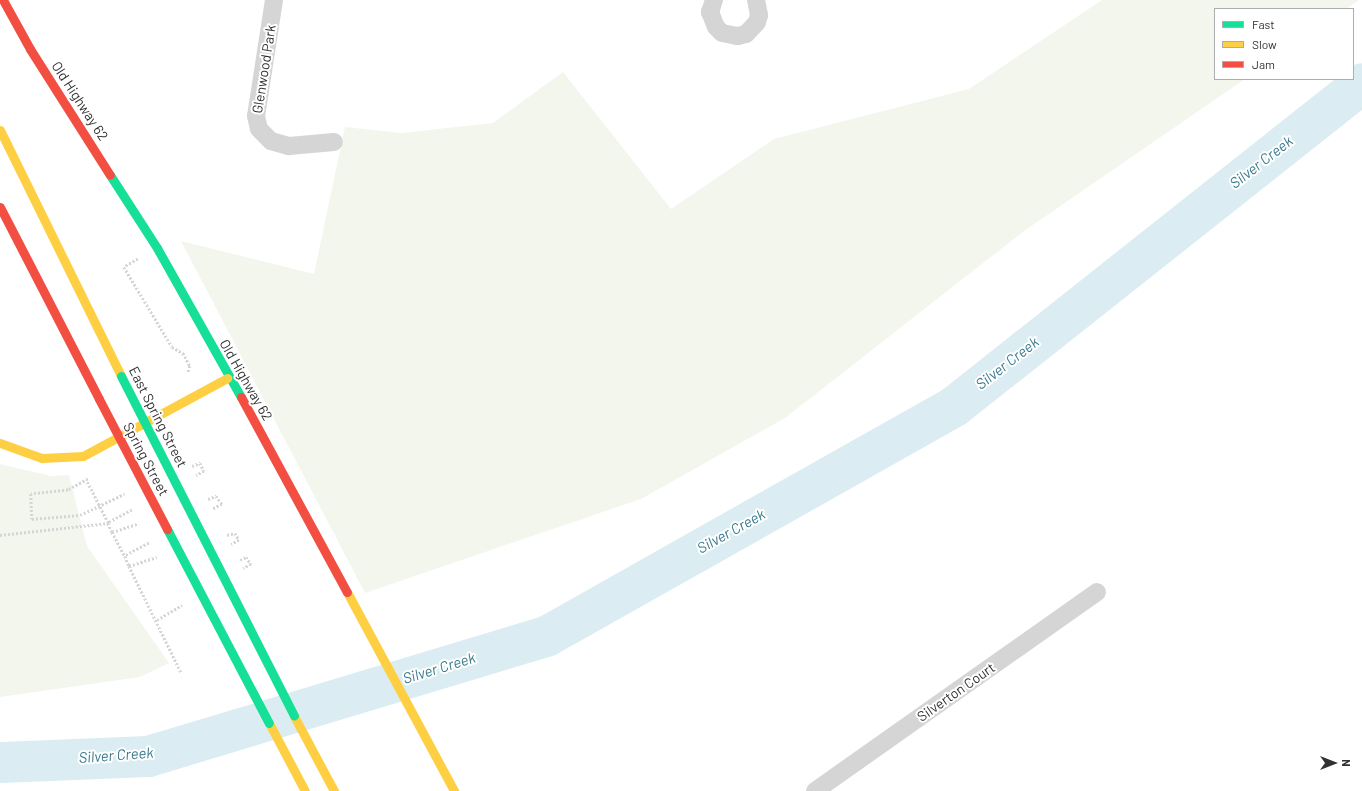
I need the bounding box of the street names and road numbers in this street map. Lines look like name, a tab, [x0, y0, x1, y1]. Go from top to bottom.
street label: Glenwood Park	[249, 23, 279, 115]
street label: Old Highway 62	[48, 58, 112, 144]
street label: Old Highway 62	[216, 336, 276, 424]
street label: East Spring Street	[125, 364, 191, 470]
street label: Spring Street	[120, 419, 172, 499]
street label: Silverton Court	[914, 659, 998, 725]

